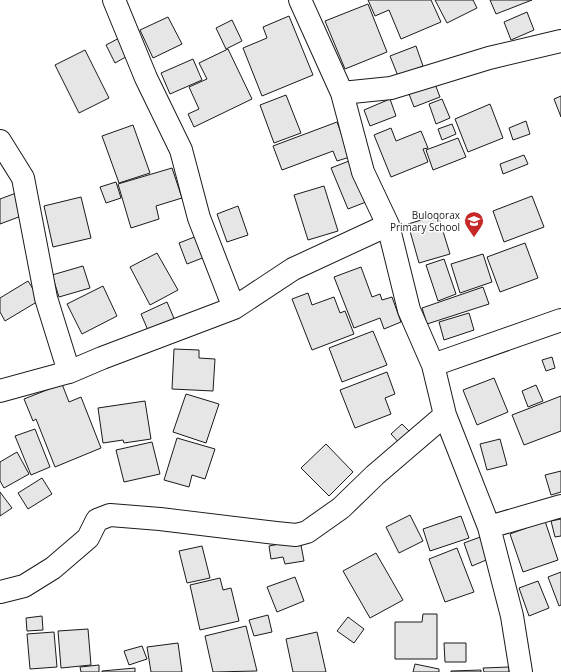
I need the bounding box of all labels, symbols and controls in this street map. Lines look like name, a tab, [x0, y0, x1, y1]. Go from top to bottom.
place label: Buloqorax Primary School	[390, 208, 461, 234]
school or university icon: Buloqorax Primary School	[463, 210, 485, 238]

